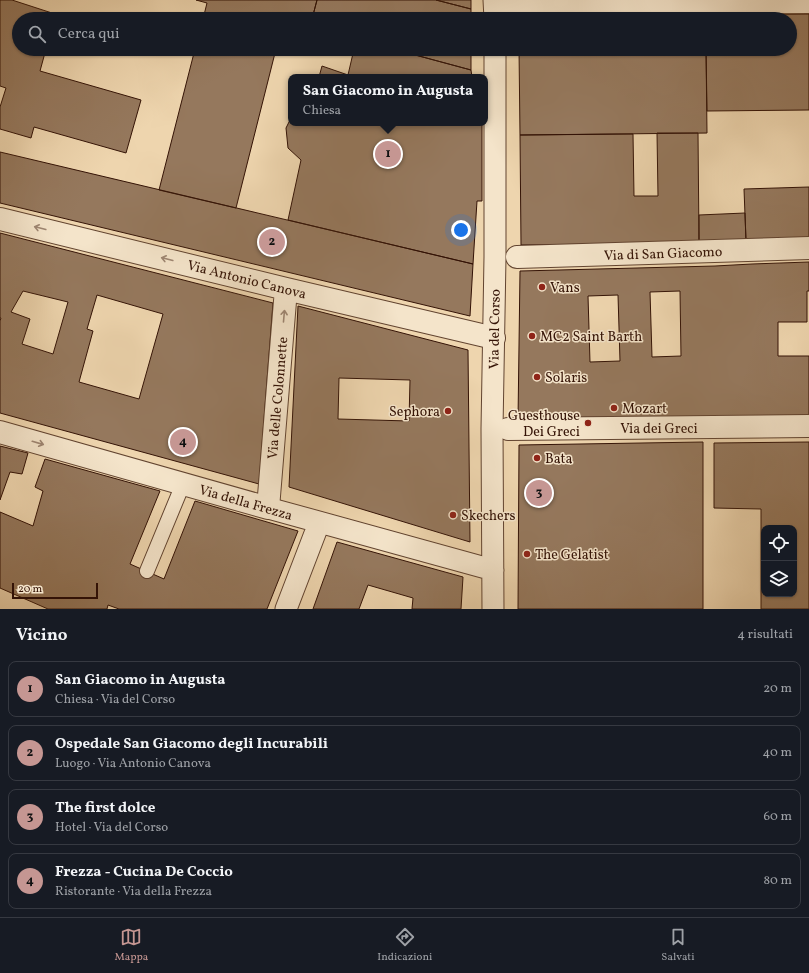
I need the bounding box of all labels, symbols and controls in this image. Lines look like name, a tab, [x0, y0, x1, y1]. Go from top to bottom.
search box	[12, 12, 797, 56]
icon: search	[26, 23, 48, 45]
text: Cerca qui	[58, 24, 120, 45]
popup	[288, 74, 488, 126]
text: San Giacomo in Augusta	[303, 81, 473, 102]
text: Chiesa	[303, 102, 341, 120]
pin: 1	[375, 139, 401, 169]
your location	[451, 220, 471, 240]
one-way arrow	[34, 224, 47, 232]
pin: 2	[259, 227, 285, 257]
street label: Via di San Giacomo	[603, 243, 723, 266]
one-way arrow	[160, 255, 173, 263]
street label: Via Antonio Canova	[185, 256, 308, 304]
place label: Vans	[550, 279, 580, 298]
marker: Vans	[537, 282, 547, 292]
street label: Via del Corso	[485, 289, 506, 369]
one-way arrow	[280, 310, 287, 323]
place label: MC2 Saint Barth	[540, 328, 642, 347]
marker: MC2 Saint Barth	[527, 331, 537, 341]
street label: Via delle Colonnette	[264, 336, 293, 460]
place label: Solaris	[545, 369, 587, 388]
marker: Solaris	[532, 372, 542, 382]
place label: Mozart	[622, 400, 667, 419]
place label: Sephora	[389, 403, 440, 422]
marker: Mozart	[609, 403, 619, 413]
marker: Sephora	[443, 406, 453, 416]
place label: Guesthouse Dei Greci	[508, 407, 580, 442]
marker: Guesthouse Dei Greci	[583, 418, 593, 428]
street label: Via dei Greci	[620, 420, 698, 439]
pin: 4	[170, 427, 196, 457]
one-way arrow	[31, 440, 44, 447]
place label: Bata	[545, 450, 572, 469]
marker: Bata	[532, 453, 542, 463]
pin: 3	[526, 478, 552, 508]
street label: Via della Frezza	[197, 481, 295, 526]
place label: Skechers	[461, 507, 516, 526]
marker: Skechers	[448, 510, 458, 520]
map controls	[761, 525, 797, 597]
button: locate	[761, 525, 797, 561]
place label: The Gelatist	[535, 546, 609, 565]
marker: The Gelatist	[522, 549, 532, 559]
button: layers	[761, 561, 797, 597]
scale bar	[12, 581, 98, 600]
text: 20 m	[18, 582, 42, 597]
text: Vicino	[16, 624, 67, 647]
text: 4 risultati	[737, 626, 793, 644]
text: San Giacomo in Augusta	[55, 670, 226, 691]
text: 1	[27, 680, 33, 698]
text: 20 m	[763, 680, 792, 698]
text: Chiesa · Via del Corso	[55, 691, 175, 709]
text: Ospedale San Giacomo degli Incurabili	[55, 734, 328, 755]
text: 2	[27, 744, 33, 762]
text: 40 m	[763, 744, 792, 762]
text: Luogo · Via Antonio Canova	[55, 755, 211, 773]
text: The first dolce	[55, 798, 155, 819]
text: 3	[27, 808, 33, 826]
text: 60 m	[764, 808, 792, 826]
text: Hotel · Via del Corso	[55, 819, 168, 837]
text: Frezza - Cucina De Coccio	[55, 862, 233, 883]
text: 4	[26, 872, 34, 890]
text: 80 m	[763, 872, 792, 890]
text: Ristorante · Via della Frezza	[55, 883, 212, 901]
tab: Mappa	[115, 926, 148, 965]
tab: Indicazioni	[377, 926, 432, 965]
tab: Salvati	[661, 926, 694, 965]

